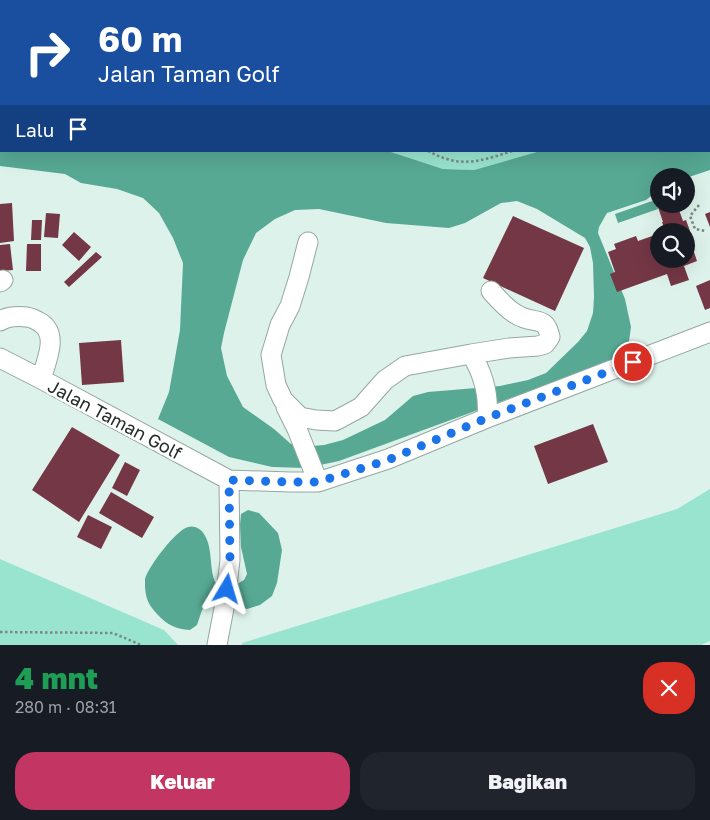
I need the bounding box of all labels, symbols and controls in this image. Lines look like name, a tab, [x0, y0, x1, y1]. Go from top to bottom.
text: 60 m	[98, 18, 182, 60]
icon: right	[15, 20, 80, 85]
text: Jalan Taman Golf	[98, 60, 280, 87]
icon: arrive	[64, 115, 92, 143]
text: Lalu	[15, 118, 54, 141]
map controls	[650, 168, 695, 268]
button: sound	[650, 168, 695, 213]
button: search	[650, 223, 695, 268]
pin	[612, 341, 654, 383]
icon: arrive	[619, 348, 647, 376]
street label: Jalan Taman Golf	[44, 374, 186, 464]
position arrow	[200, 562, 252, 614]
text: 4 mnt	[15, 660, 98, 696]
button: close	[643, 662, 695, 714]
text: 280 m · 08:31	[15, 697, 117, 717]
button: Keluar	[15, 752, 350, 810]
button: Bagikan	[360, 752, 695, 810]

